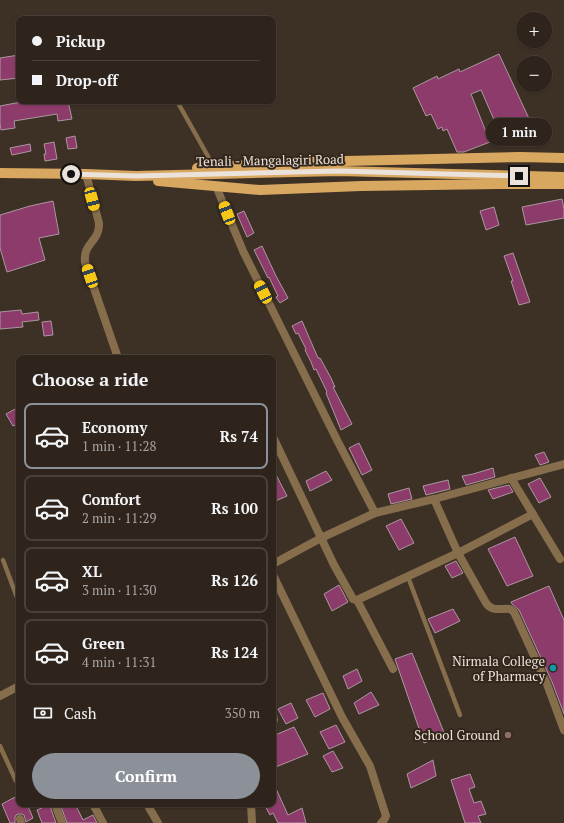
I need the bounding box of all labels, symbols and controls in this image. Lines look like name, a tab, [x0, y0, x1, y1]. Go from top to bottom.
map controls	[516, 12, 552, 92]
button: +	[516, 12, 552, 48]
text: Pickup	[56, 31, 105, 51]
button: −	[516, 56, 552, 92]
text: Drop-off	[56, 70, 118, 90]
callout: 1 min	[486, 118, 552, 146]
text: 1 min	[501, 123, 537, 141]
street label: Tenali - Mangalagiri Road	[196, 150, 344, 170]
route start	[62, 165, 80, 183]
route end	[510, 167, 528, 185]
car	[83, 186, 101, 212]
car	[217, 200, 237, 226]
car	[80, 263, 100, 289]
car	[252, 279, 274, 305]
text: Choose a ride	[32, 367, 148, 391]
text: Economy	[82, 417, 147, 437]
icon: car	[34, 418, 70, 454]
text: Rs 74	[220, 426, 258, 446]
text: 1 min · 11:28	[82, 437, 156, 455]
text: Comfort	[82, 489, 141, 509]
icon: car	[34, 490, 70, 526]
text: Rs 100	[211, 498, 258, 518]
text: 2 min · 11:29	[82, 509, 156, 527]
text: XL	[82, 561, 102, 581]
icon: car	[34, 562, 70, 598]
text: Rs 126	[211, 570, 258, 590]
text: 3 min · 11:30	[82, 581, 156, 599]
text: Green	[82, 633, 125, 653]
icon: car	[34, 634, 70, 670]
text: Rs 124	[211, 642, 258, 662]
place label: Nirmala College of Pharmacy	[452, 652, 545, 685]
text: 4 min · 11:31	[82, 653, 156, 671]
marker: Nirmala College of Pharmacy	[548, 663, 558, 673]
icon: cash	[32, 702, 54, 724]
text: Cash	[64, 703, 97, 723]
text: 350 m	[225, 704, 260, 722]
place label: School Ground	[414, 726, 500, 744]
marker: School Ground	[503, 730, 513, 740]
button: Confirm	[32, 753, 260, 799]

